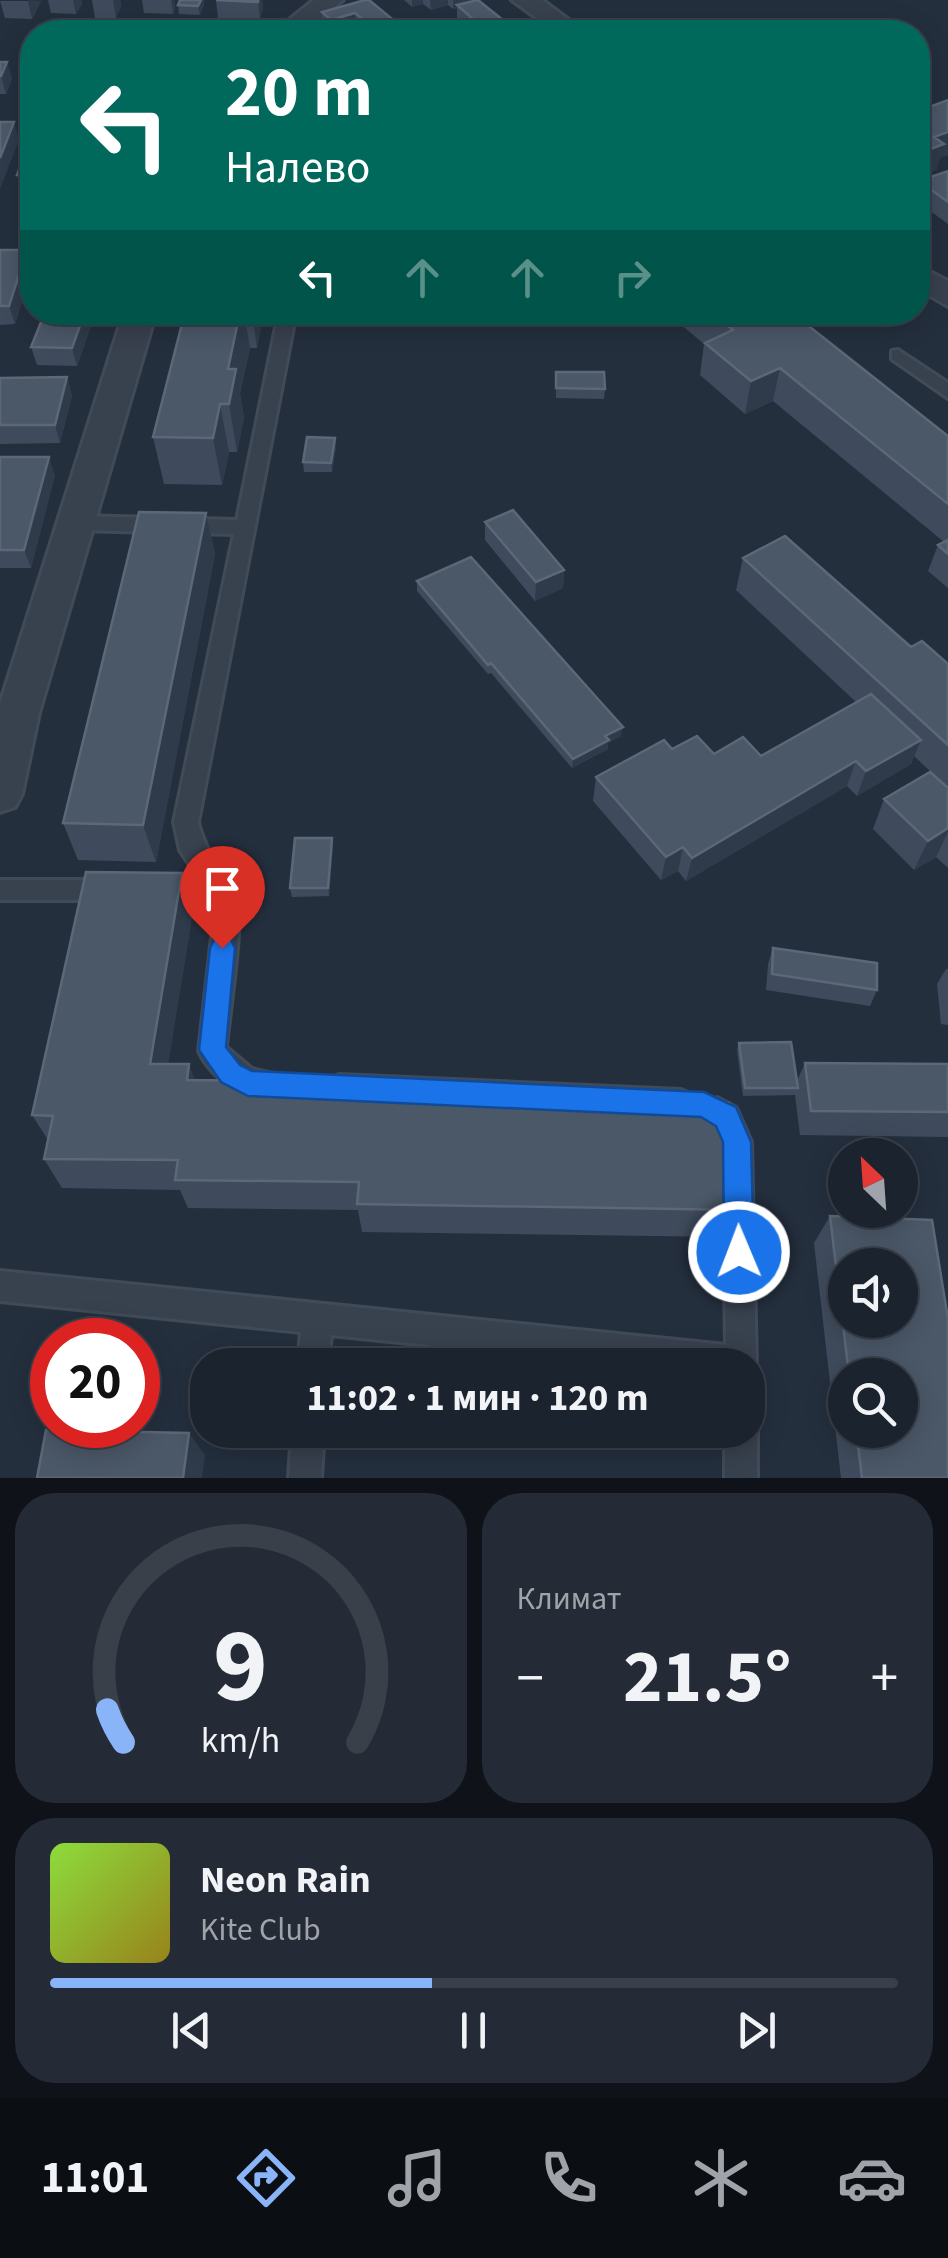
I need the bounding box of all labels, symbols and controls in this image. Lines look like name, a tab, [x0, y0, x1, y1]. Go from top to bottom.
text: 20 m	[225, 43, 373, 143]
icon: left	[60, 60, 190, 190]
text: Налево	[225, 136, 371, 200]
icon: left	[290, 250, 345, 305]
icon: ahead	[395, 250, 450, 305]
icon: ahead	[500, 250, 555, 305]
icon: right	[605, 250, 660, 305]
pin	[180, 846, 265, 949]
icon: arrive	[195, 861, 250, 916]
north arrow	[828, 1138, 918, 1228]
map controls	[828, 1138, 918, 1448]
position arrow	[687, 1200, 791, 1304]
button: sound	[828, 1248, 918, 1338]
speed limit sign: 20	[30, 1318, 160, 1448]
button: search	[828, 1358, 918, 1448]
text: 11:02 · 1 мин · 120 m	[306, 1371, 649, 1425]
text: Климат	[517, 1576, 621, 1622]
text: 9	[213, 1594, 268, 1742]
text: 21.5°	[623, 1624, 792, 1731]
text: −	[517, 1640, 544, 1718]
text: +	[871, 1640, 898, 1718]
text: km/h	[201, 1715, 280, 1766]
text: Neon Rain	[200, 1853, 371, 1907]
text: Kite Club	[200, 1907, 321, 1953]
icon: previous	[164, 2003, 219, 2058]
icon: pause	[446, 2003, 501, 2058]
icon: next	[729, 2003, 784, 2058]
icon: directions	[231, 2143, 301, 2213]
icon: music	[382, 2143, 452, 2213]
icon: phone	[534, 2143, 604, 2213]
icon: climate	[686, 2143, 756, 2213]
icon: car	[837, 2143, 907, 2213]
text: 11:01	[41, 2146, 149, 2210]

